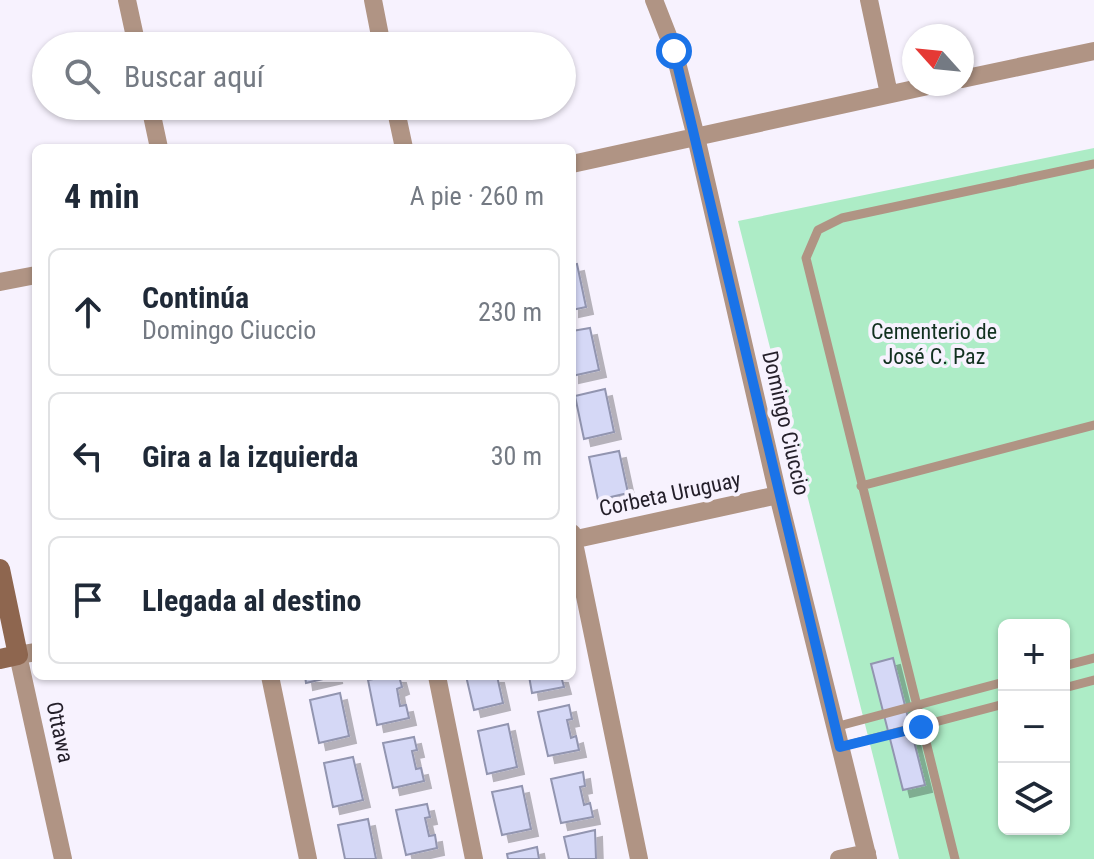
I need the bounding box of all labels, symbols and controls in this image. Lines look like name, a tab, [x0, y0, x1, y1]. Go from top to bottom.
north arrow	[902, 24, 974, 96]
search box	[32, 32, 576, 120]
route start	[656, 33, 692, 69]
icon: search	[60, 54, 104, 98]
text: Buscar aquí	[124, 59, 264, 94]
text: 4 min	[64, 176, 140, 216]
text: A pie · 260 m	[410, 181, 544, 211]
text: Continúa	[142, 280, 249, 315]
icon: ahead	[66, 290, 110, 334]
text: 230 m	[478, 297, 542, 327]
text: Domingo Ciuccio	[142, 315, 316, 345]
park label: Cementerio de José C. Paz	[871, 319, 997, 369]
street label: Domingo Ciuccio	[757, 348, 815, 498]
icon: left	[66, 434, 110, 478]
text: Gira a la izquierda	[142, 439, 358, 474]
text: 30 m	[491, 441, 542, 471]
street label: Corbeta Uruguay	[597, 467, 743, 521]
icon: arrive	[66, 578, 110, 622]
text: Llegada al destino	[142, 583, 361, 618]
map controls	[998, 619, 1070, 835]
button: +	[998, 619, 1070, 691]
button: −	[998, 691, 1070, 763]
street label: Ottawa	[41, 699, 79, 765]
route end	[903, 709, 939, 745]
button: layers	[998, 763, 1070, 835]

